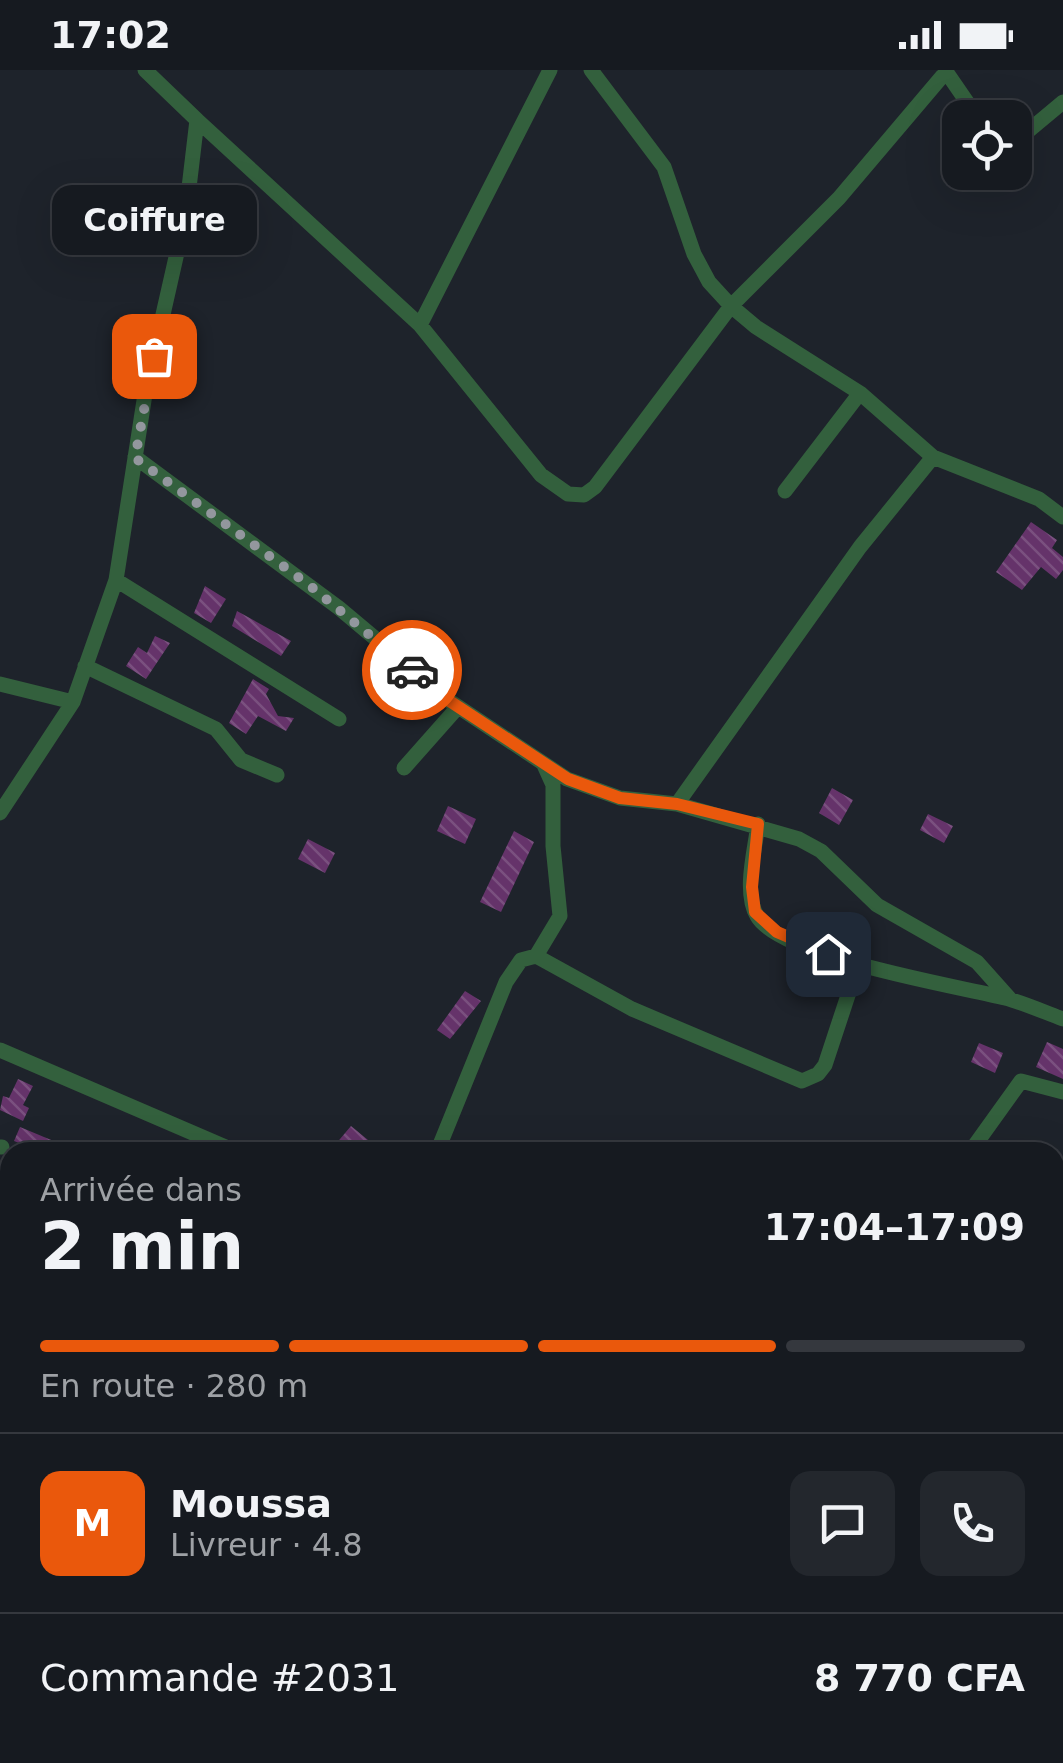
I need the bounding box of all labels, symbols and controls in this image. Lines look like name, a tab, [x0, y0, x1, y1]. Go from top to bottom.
text: 17:02	[50, 13, 171, 57]
map controls	[942, 100, 1032, 190]
button: locate	[942, 100, 1032, 190]
callout: Coiffure	[52, 186, 256, 256]
text: Coiffure	[83, 201, 226, 239]
pin	[112, 314, 197, 399]
icon: bag	[127, 329, 182, 384]
courier	[362, 620, 462, 720]
icon: car	[385, 643, 440, 698]
pin	[786, 912, 871, 997]
icon: home	[801, 927, 856, 982]
text: Arrivée dans	[40, 1171, 242, 1209]
text: 17:04–17:09	[764, 1205, 1025, 1249]
text: 2 min	[40, 1209, 244, 1284]
text: En route · 280 m	[40, 1367, 308, 1405]
button: chat	[790, 1471, 895, 1576]
button: phone	[920, 1471, 1025, 1576]
text: Moussa	[170, 1482, 332, 1526]
text: M	[74, 1501, 111, 1545]
text: Livreur · 4.8	[170, 1526, 363, 1564]
text: Commande #2031	[40, 1656, 399, 1700]
text: 8 770 CFA	[814, 1656, 1025, 1700]

